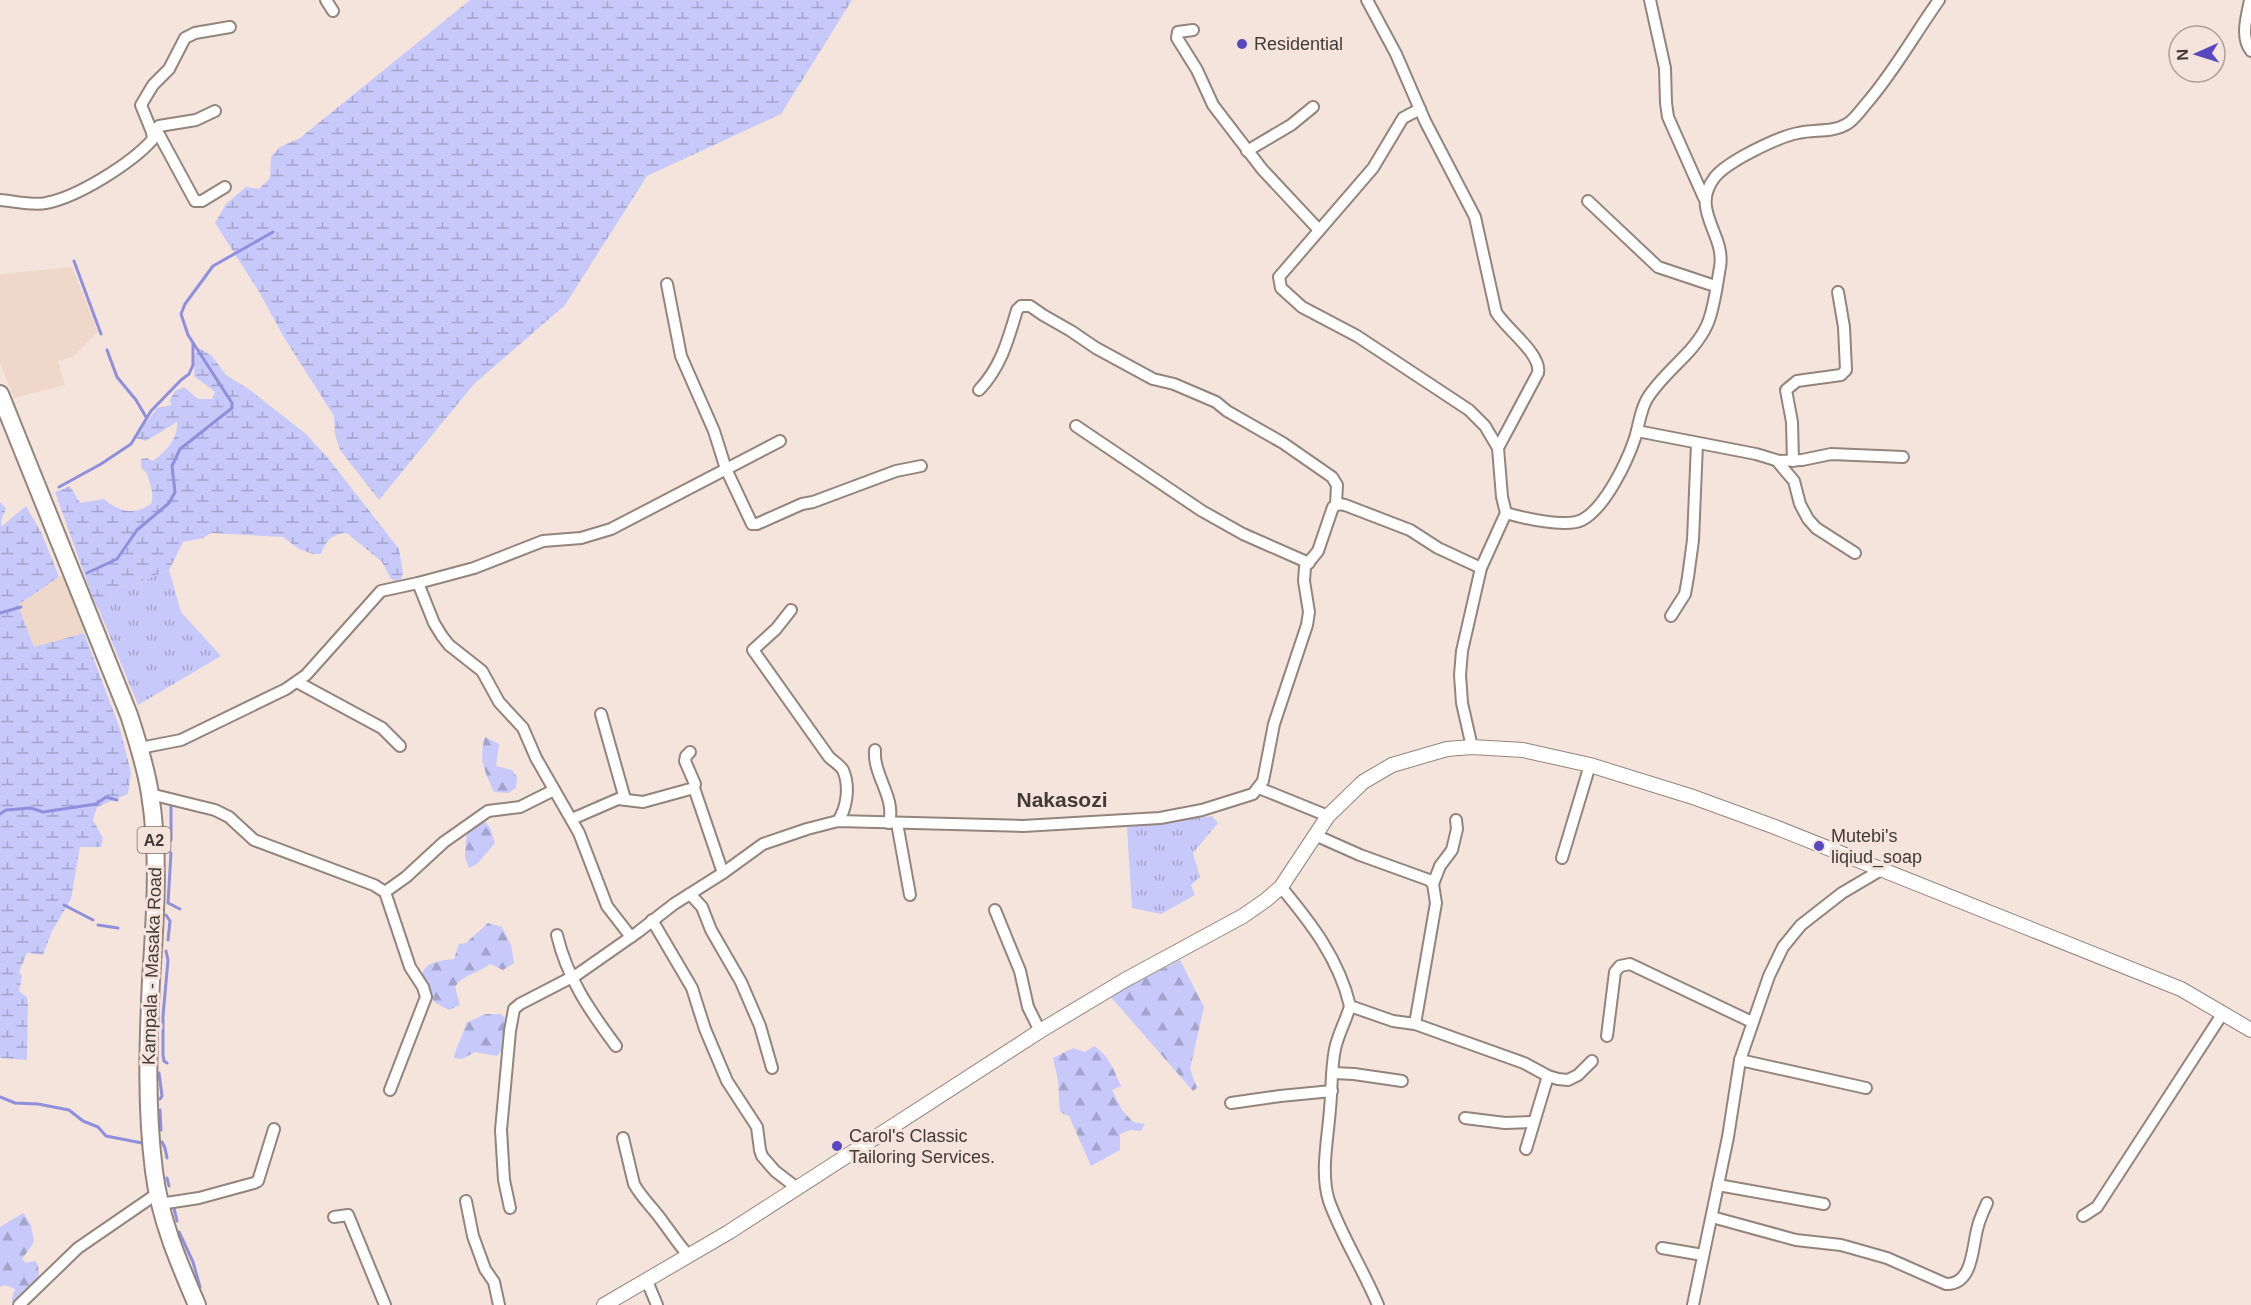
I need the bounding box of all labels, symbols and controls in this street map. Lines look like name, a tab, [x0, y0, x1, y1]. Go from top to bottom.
north arrow	[2167, 24, 2227, 84]
place label: Residential	[1254, 34, 1343, 54]
marker: Residential	[1235, 37, 1249, 51]
text: N	[2174, 49, 2191, 61]
district label: Nakasozi	[1016, 788, 1108, 811]
place label: Mutebi's liqiud_soap	[1831, 826, 1922, 868]
road number: A2	[138, 827, 170, 853]
marker: Mutebi's liqiud_soap	[1812, 839, 1826, 853]
street label: Kampala - Masaka Road	[139, 867, 165, 1065]
place label: Carol's Classic Tailoring Services.	[849, 1126, 995, 1167]
marker: Carol's Classic Tailoring Services.	[830, 1139, 844, 1153]

